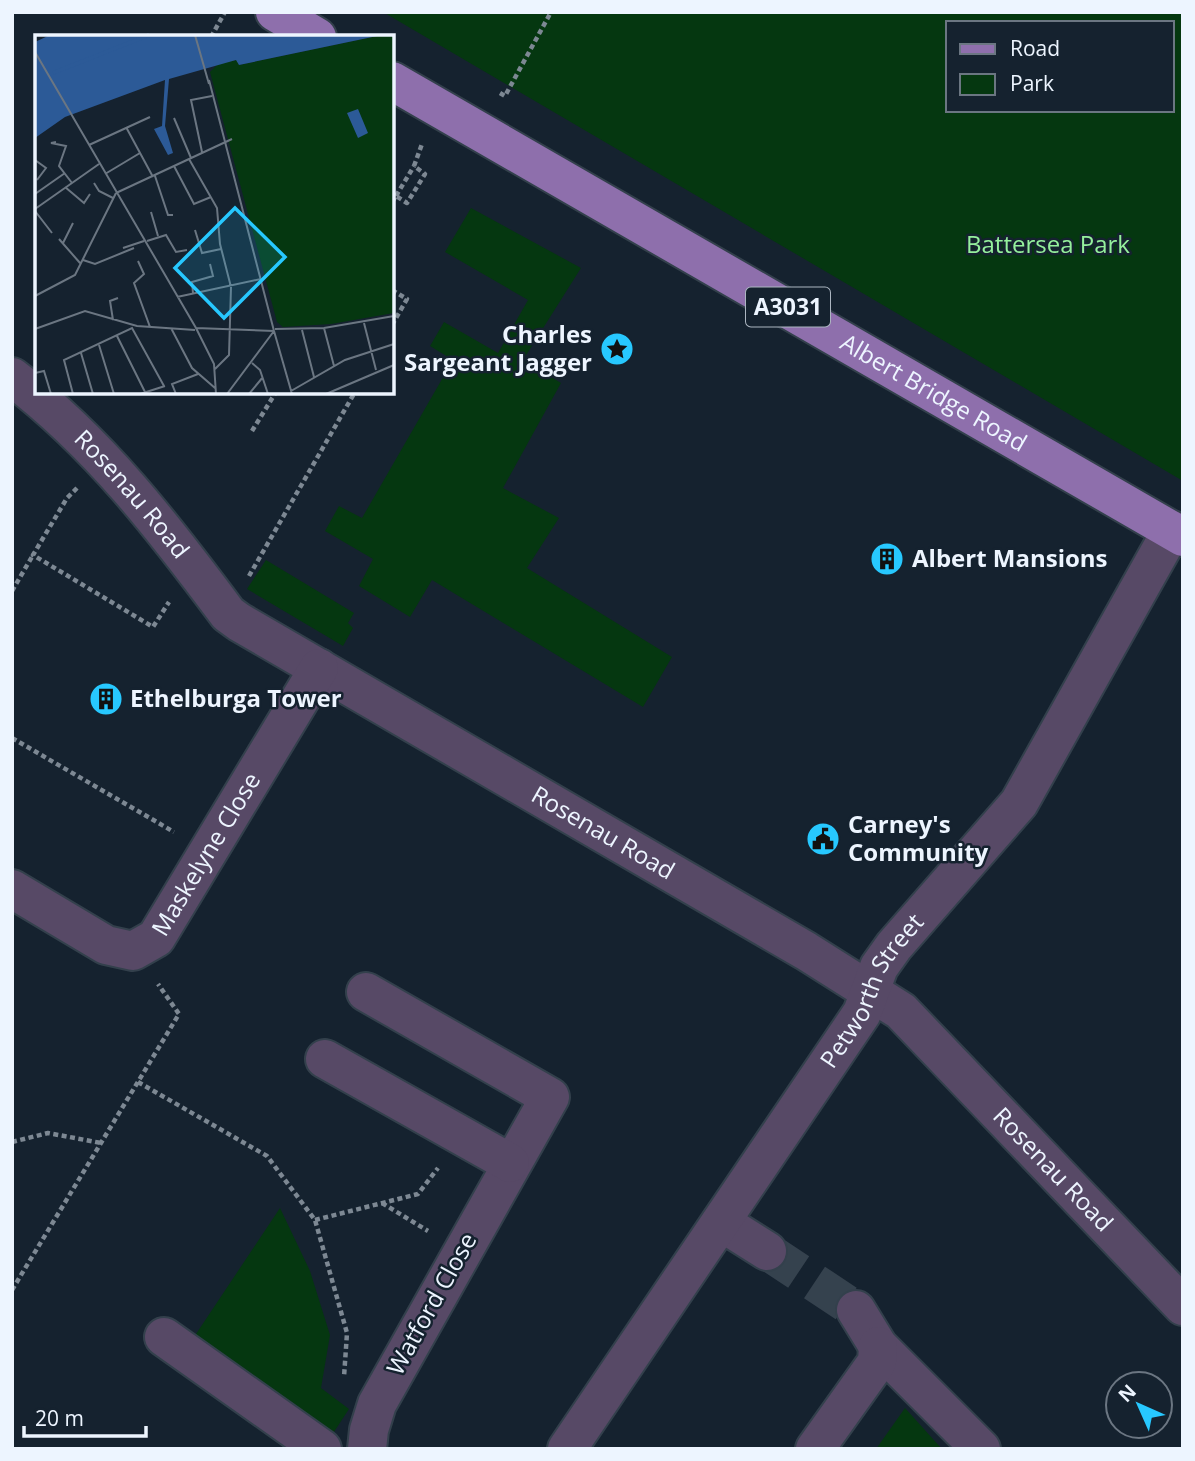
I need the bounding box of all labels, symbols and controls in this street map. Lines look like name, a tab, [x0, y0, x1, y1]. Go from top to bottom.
legend	[946, 21, 1174, 112]
text: Road	[1010, 34, 1060, 62]
inset map	[35, 35, 394, 394]
text: Park	[1010, 69, 1054, 97]
park label: Battersea Park	[966, 227, 1130, 260]
road number: A3031	[746, 288, 830, 326]
place label: Charles Sargeant Jagger	[404, 317, 592, 378]
street label: Albert Bridge Road	[835, 325, 1033, 459]
place icon: Charles Sargeant Jagger	[598, 330, 636, 368]
street label: Rosenau Road	[68, 422, 198, 565]
building icon: Albert Mansions	[868, 540, 906, 578]
place label: Albert Mansions	[912, 541, 1108, 574]
building icon: Ethelburga Tower	[87, 680, 125, 718]
place label: Ethelburga Tower	[130, 681, 342, 714]
street label: Maskelyne Close	[143, 766, 267, 942]
street label: Rosenau Road	[526, 777, 681, 886]
place label: Carney's Community	[848, 807, 989, 868]
public building icon: Carney's Community	[804, 820, 842, 858]
street label: Petworth Street	[812, 906, 930, 1074]
street label: Rosenau Road	[987, 1099, 1121, 1238]
street label: Watford Close	[378, 1226, 483, 1380]
north arrow	[1104, 1370, 1174, 1440]
text: N	[1112, 1378, 1142, 1408]
scale bar	[24, 1394, 147, 1438]
text: 20 m	[35, 1404, 84, 1432]

